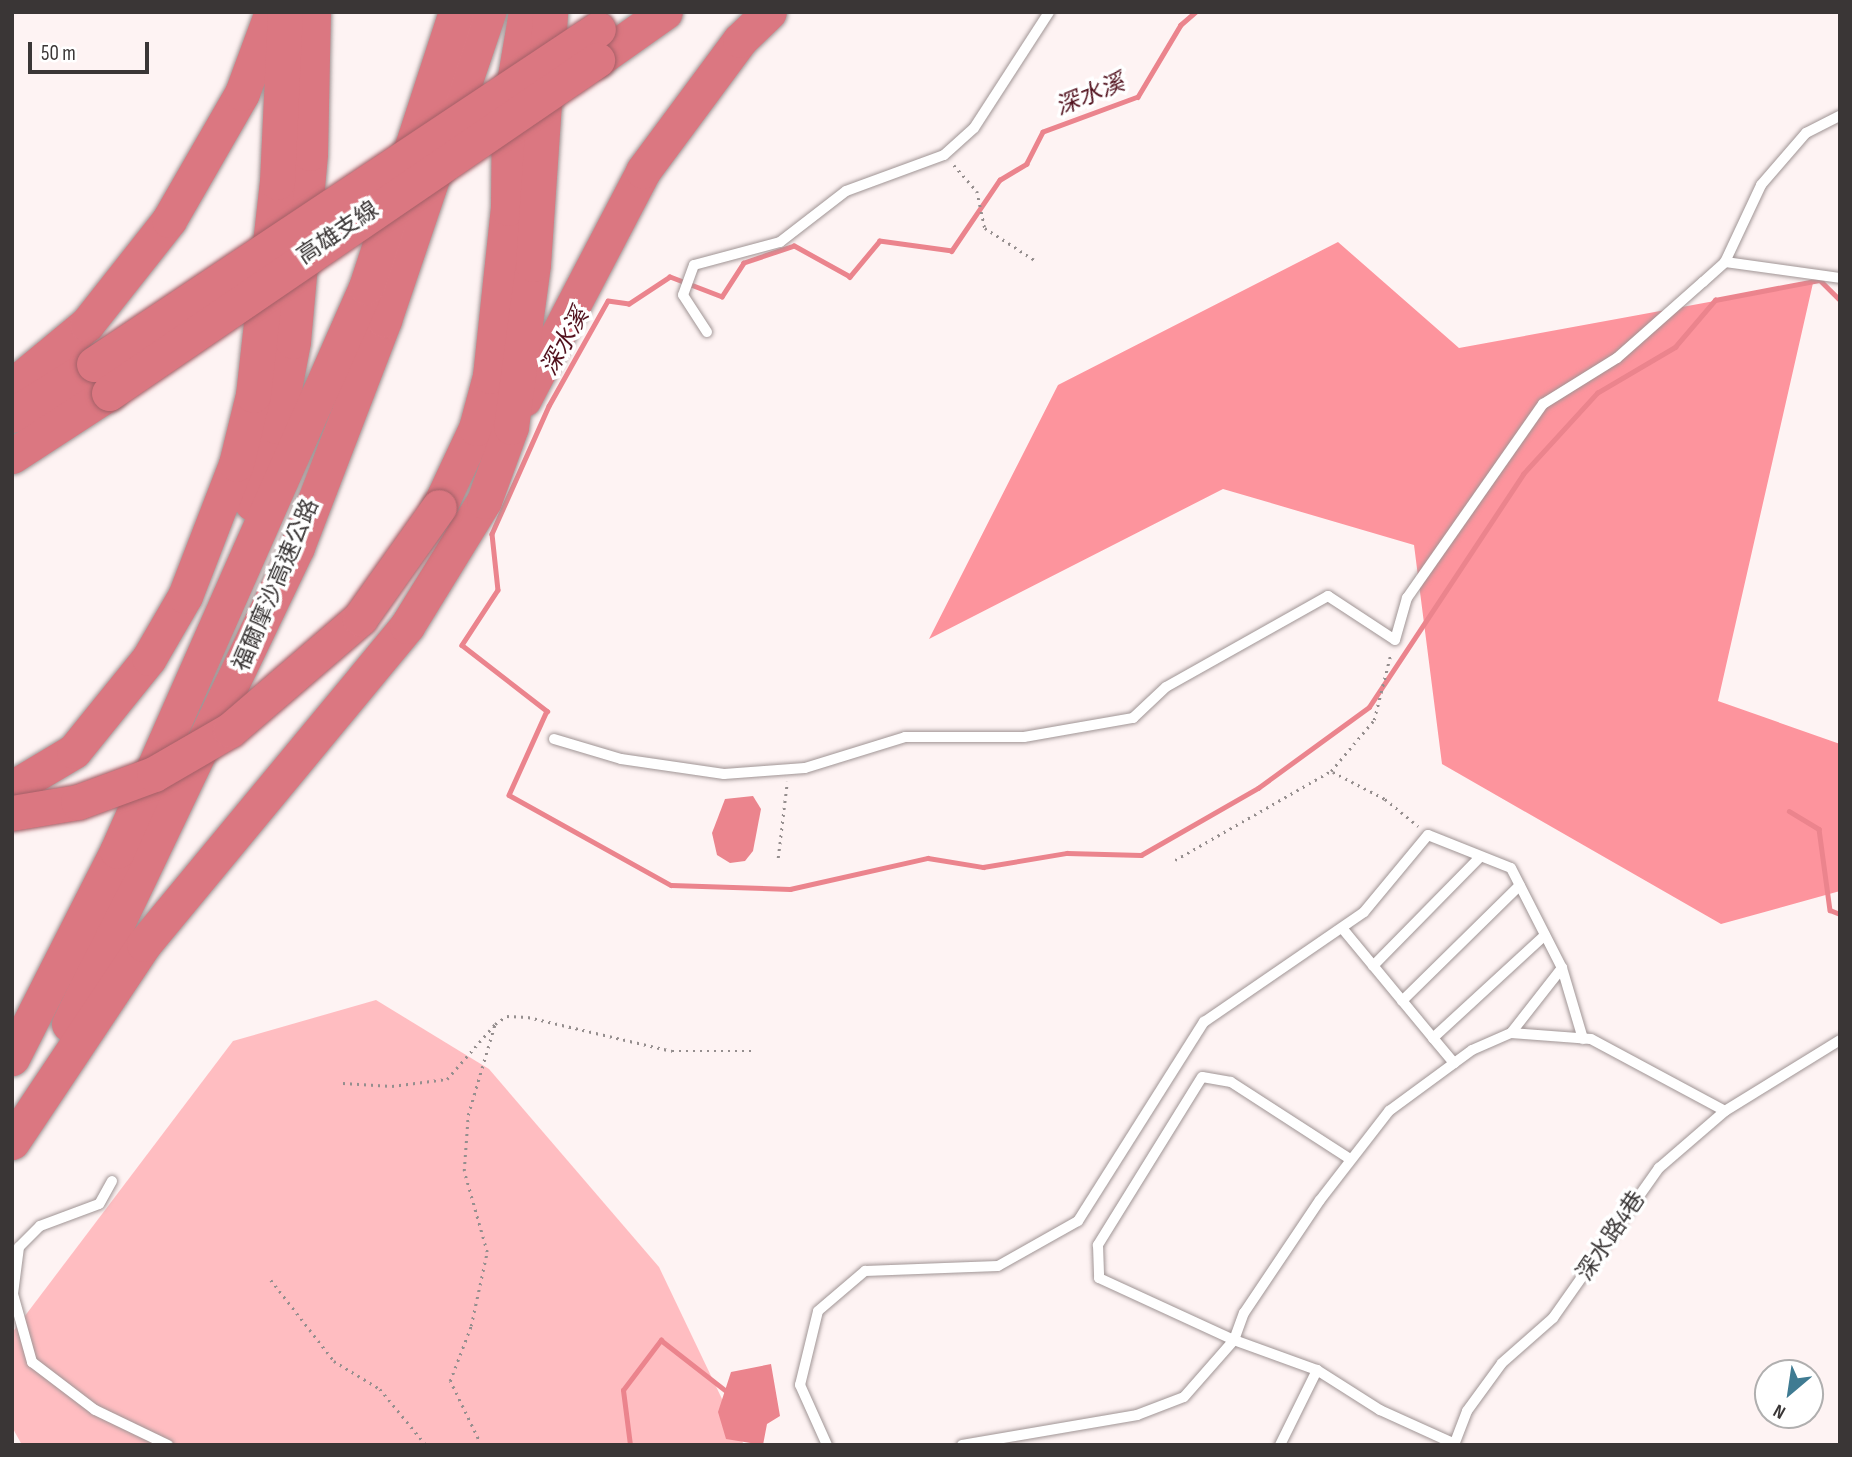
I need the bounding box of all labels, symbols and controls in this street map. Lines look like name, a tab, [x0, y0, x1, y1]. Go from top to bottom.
scale bar	[32, 28, 152, 72]
text: 50 m	[41, 41, 76, 66]
water label: 深水溪	[1051, 68, 1129, 122]
street label: 高雄支線	[292, 196, 384, 270]
water label: 深水溪	[535, 304, 595, 380]
street label: 福爾摩沙高速公路	[227, 495, 325, 675]
street label: 深水路4巷	[1571, 1186, 1651, 1286]
north arrow	[1754, 1359, 1824, 1429]
text: N	[1770, 1399, 1790, 1424]

